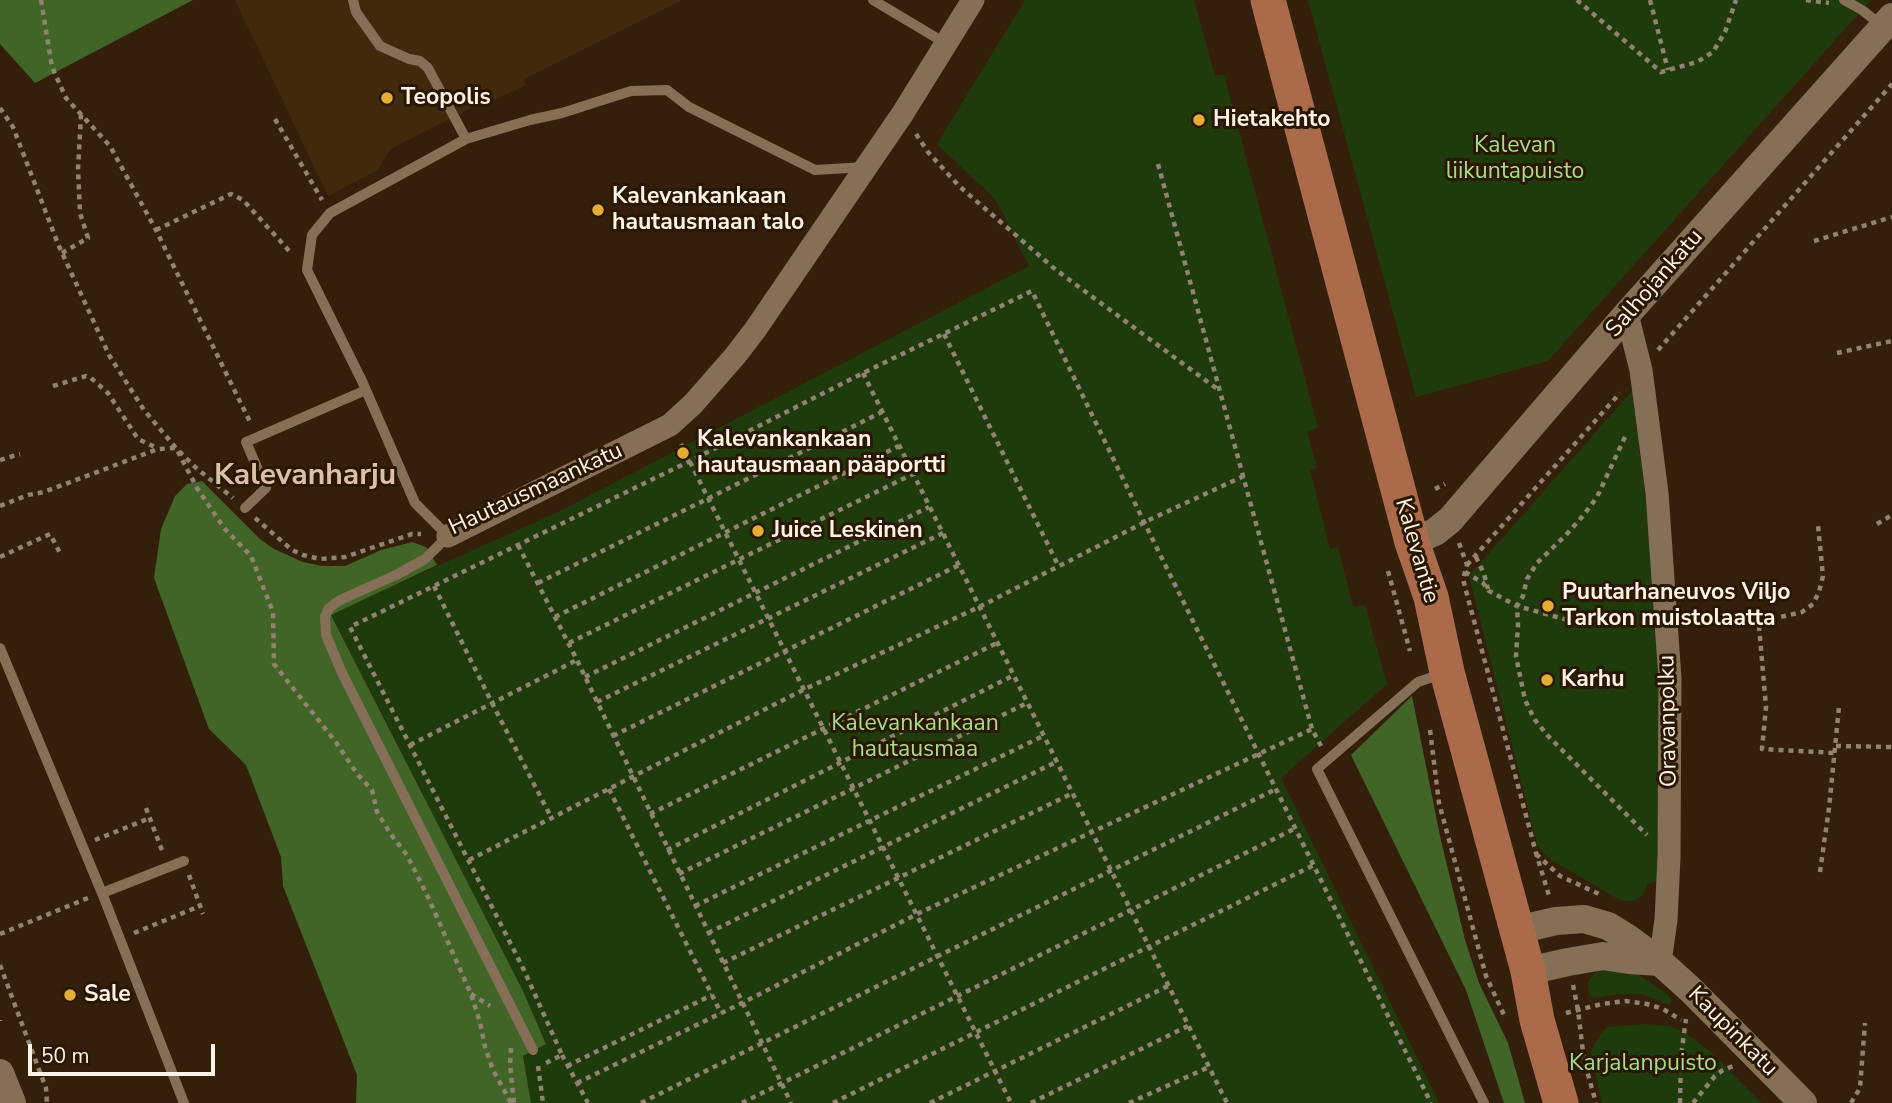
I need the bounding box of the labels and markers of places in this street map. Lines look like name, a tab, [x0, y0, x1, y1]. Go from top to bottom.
place label: Teopolis	[401, 84, 491, 112]
marker: Teopolis	[379, 90, 395, 106]
place label: Hietakehto	[1213, 106, 1330, 134]
marker: Hietakehto	[1191, 112, 1207, 128]
place label: Kalevankankaan hautausmaan talo	[612, 183, 804, 237]
marker: Kalevankankaan hautausmaan talo	[590, 202, 606, 218]
place label: Kalevankankaan hautausmaan pääportti	[697, 426, 946, 480]
marker: Kalevankankaan hautausmaan pääportti	[675, 445, 691, 461]
place label: Juice Leskinen	[772, 517, 923, 545]
marker: Juice Leskinen	[750, 523, 766, 539]
place label: Puutarhaneuvos Viljo Tarkon muistolaatta	[1562, 579, 1791, 633]
marker: Puutarhaneuvos Viljo Tarkon muistolaatta	[1540, 598, 1556, 614]
place label: Karhu	[1561, 666, 1625, 694]
marker: Karhu	[1539, 672, 1555, 688]
place label: Sale	[84, 981, 131, 1009]
marker: Sale	[62, 987, 78, 1003]

